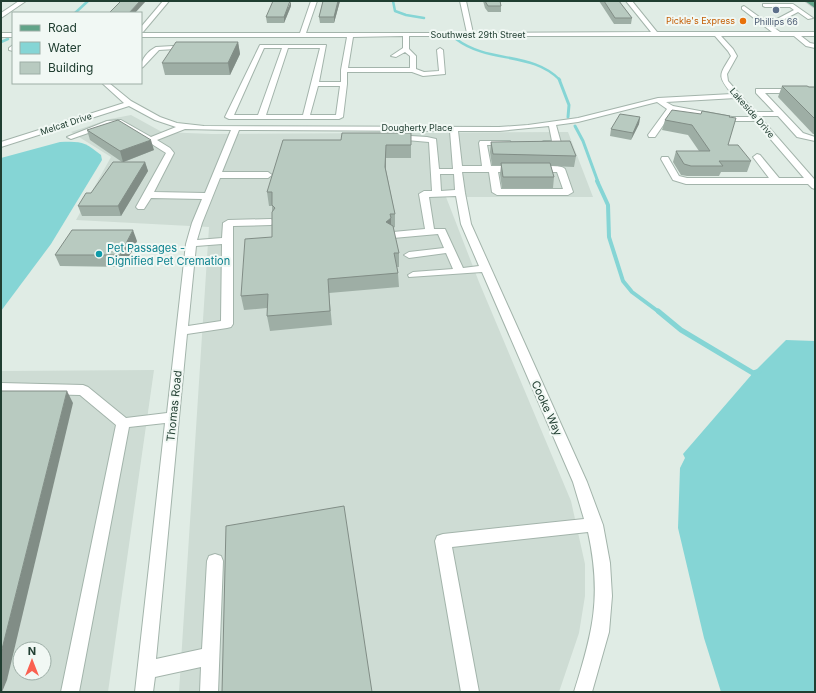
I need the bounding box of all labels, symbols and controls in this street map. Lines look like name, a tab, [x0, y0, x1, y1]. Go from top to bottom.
marker: Phillips 66	[771, 5, 781, 15]
legend	[12, 12, 142, 84]
place label: Pickle's Express	[666, 15, 735, 26]
marker: Pickle's Express	[738, 16, 748, 26]
place label: Phillips 66	[754, 16, 798, 27]
text: Road	[48, 20, 77, 35]
street label: Southwest 29th Street	[431, 29, 525, 40]
text: Water	[48, 40, 82, 55]
text: Building	[48, 60, 93, 75]
street label: Lakeside Drive	[728, 85, 777, 140]
street label: Melcat Drive	[39, 110, 93, 137]
street label: Dougherty Place	[382, 122, 452, 133]
place label: Pet Passages - Dignified Pet Cremation	[107, 241, 230, 268]
marker: Pet Passages - Dignified Pet Cremation	[94, 249, 104, 259]
street label: Thomas Road	[163, 370, 185, 442]
street label: Cooke Way	[529, 378, 565, 438]
north arrow	[12, 641, 52, 681]
text: N	[28, 644, 36, 658]

